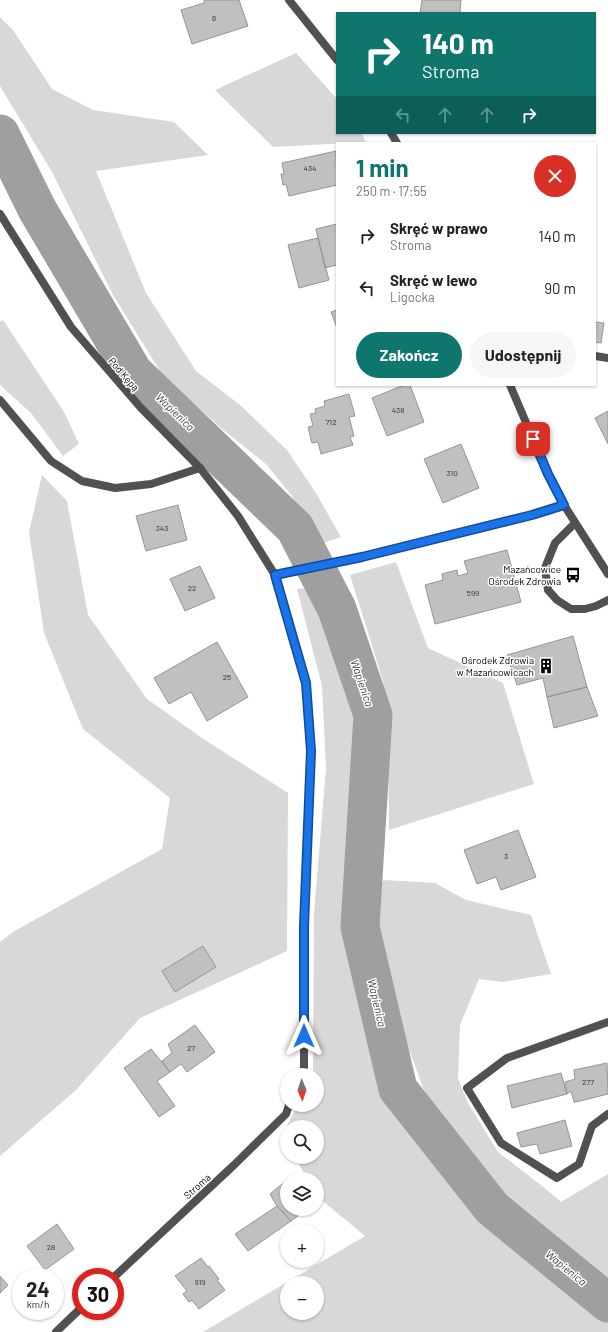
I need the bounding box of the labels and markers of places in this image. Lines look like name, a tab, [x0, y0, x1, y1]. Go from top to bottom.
pin	[516, 422, 550, 456]
place label: Mazańcowice Ośrodek Zdrowia	[488, 563, 561, 587]
bus stop icon: Mazańcowice Ośrodek Zdrowia	[564, 566, 582, 584]
place label: Ośrodek Zdrowia w Mazańcowicach	[457, 654, 534, 678]
building icon: Ośrodek Zdrowia w Mazańcowicach	[537, 657, 555, 675]

